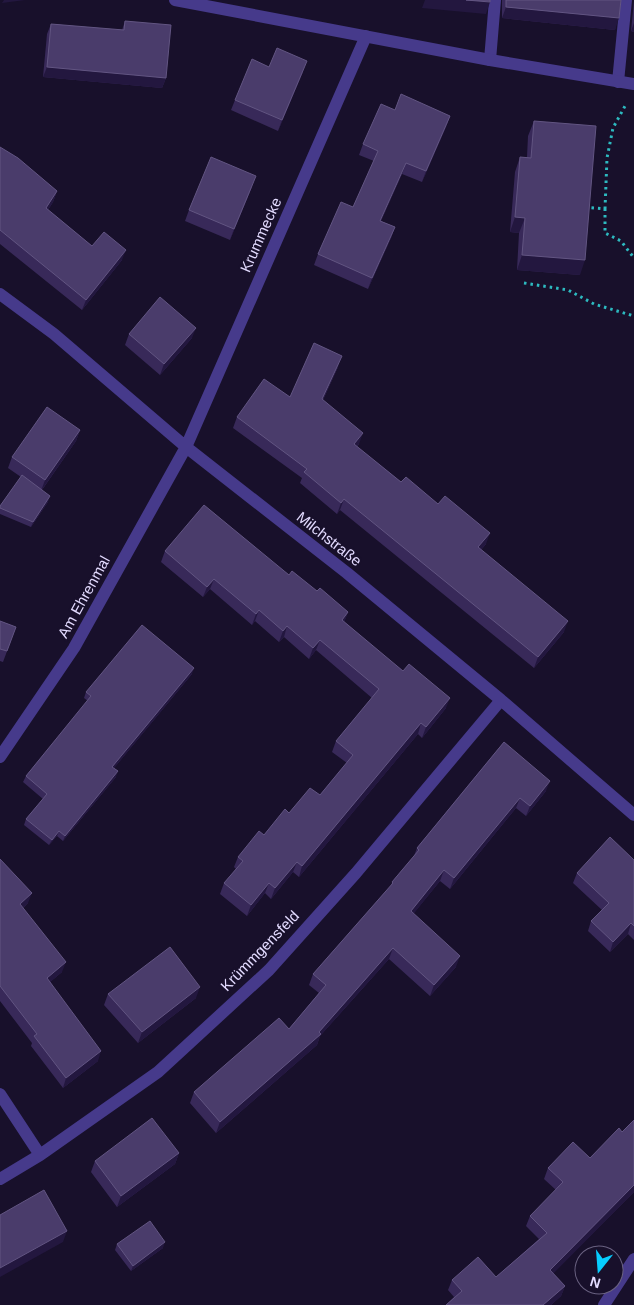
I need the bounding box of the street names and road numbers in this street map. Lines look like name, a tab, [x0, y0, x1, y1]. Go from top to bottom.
street label: Krummecke	[237, 195, 285, 275]
street label: Milchstraße	[294, 508, 365, 569]
street label: Am Ehrenmal	[54, 553, 113, 641]
street label: Krümmgensfeld	[217, 907, 302, 994]

